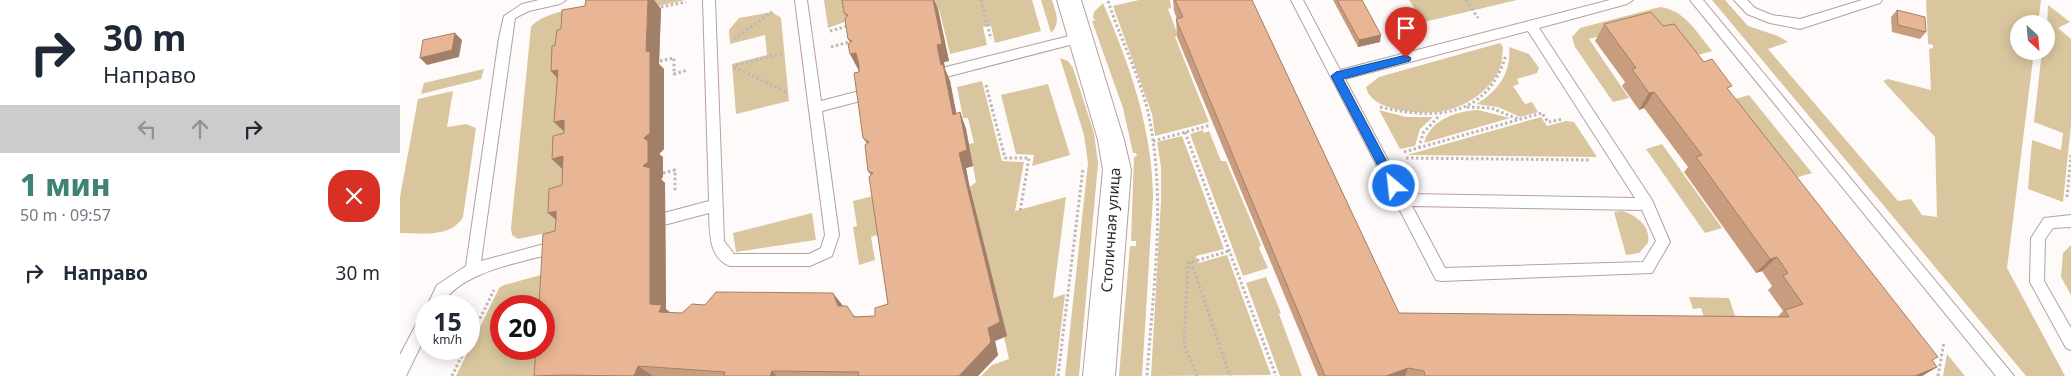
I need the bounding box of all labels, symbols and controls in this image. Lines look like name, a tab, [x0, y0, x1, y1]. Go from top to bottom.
pin	[1385, 7, 1427, 58]
text: 30 m	[103, 14, 186, 61]
icon: arrive	[1392, 14, 1420, 42]
north arrow	[2010, 15, 2055, 60]
map controls	[2010, 15, 2055, 60]
icon: right	[20, 20, 85, 85]
text: Направо	[103, 59, 196, 89]
icon: left	[133, 115, 161, 143]
icon: ahead	[186, 115, 214, 143]
icon: right	[239, 115, 267, 143]
position arrow	[1367, 159, 1419, 211]
text: 1 мин	[20, 164, 111, 205]
street label: Столичная улица	[1096, 167, 1124, 293]
button: close	[328, 170, 380, 222]
text: 50 m · 09:57	[20, 204, 111, 226]
icon: right	[20, 259, 48, 287]
text: Направо	[63, 260, 148, 286]
text: 30 m	[336, 260, 380, 286]
speed limit sign: 20	[490, 295, 555, 360]
text: 15	[433, 304, 462, 338]
text: km/h	[433, 331, 462, 348]

